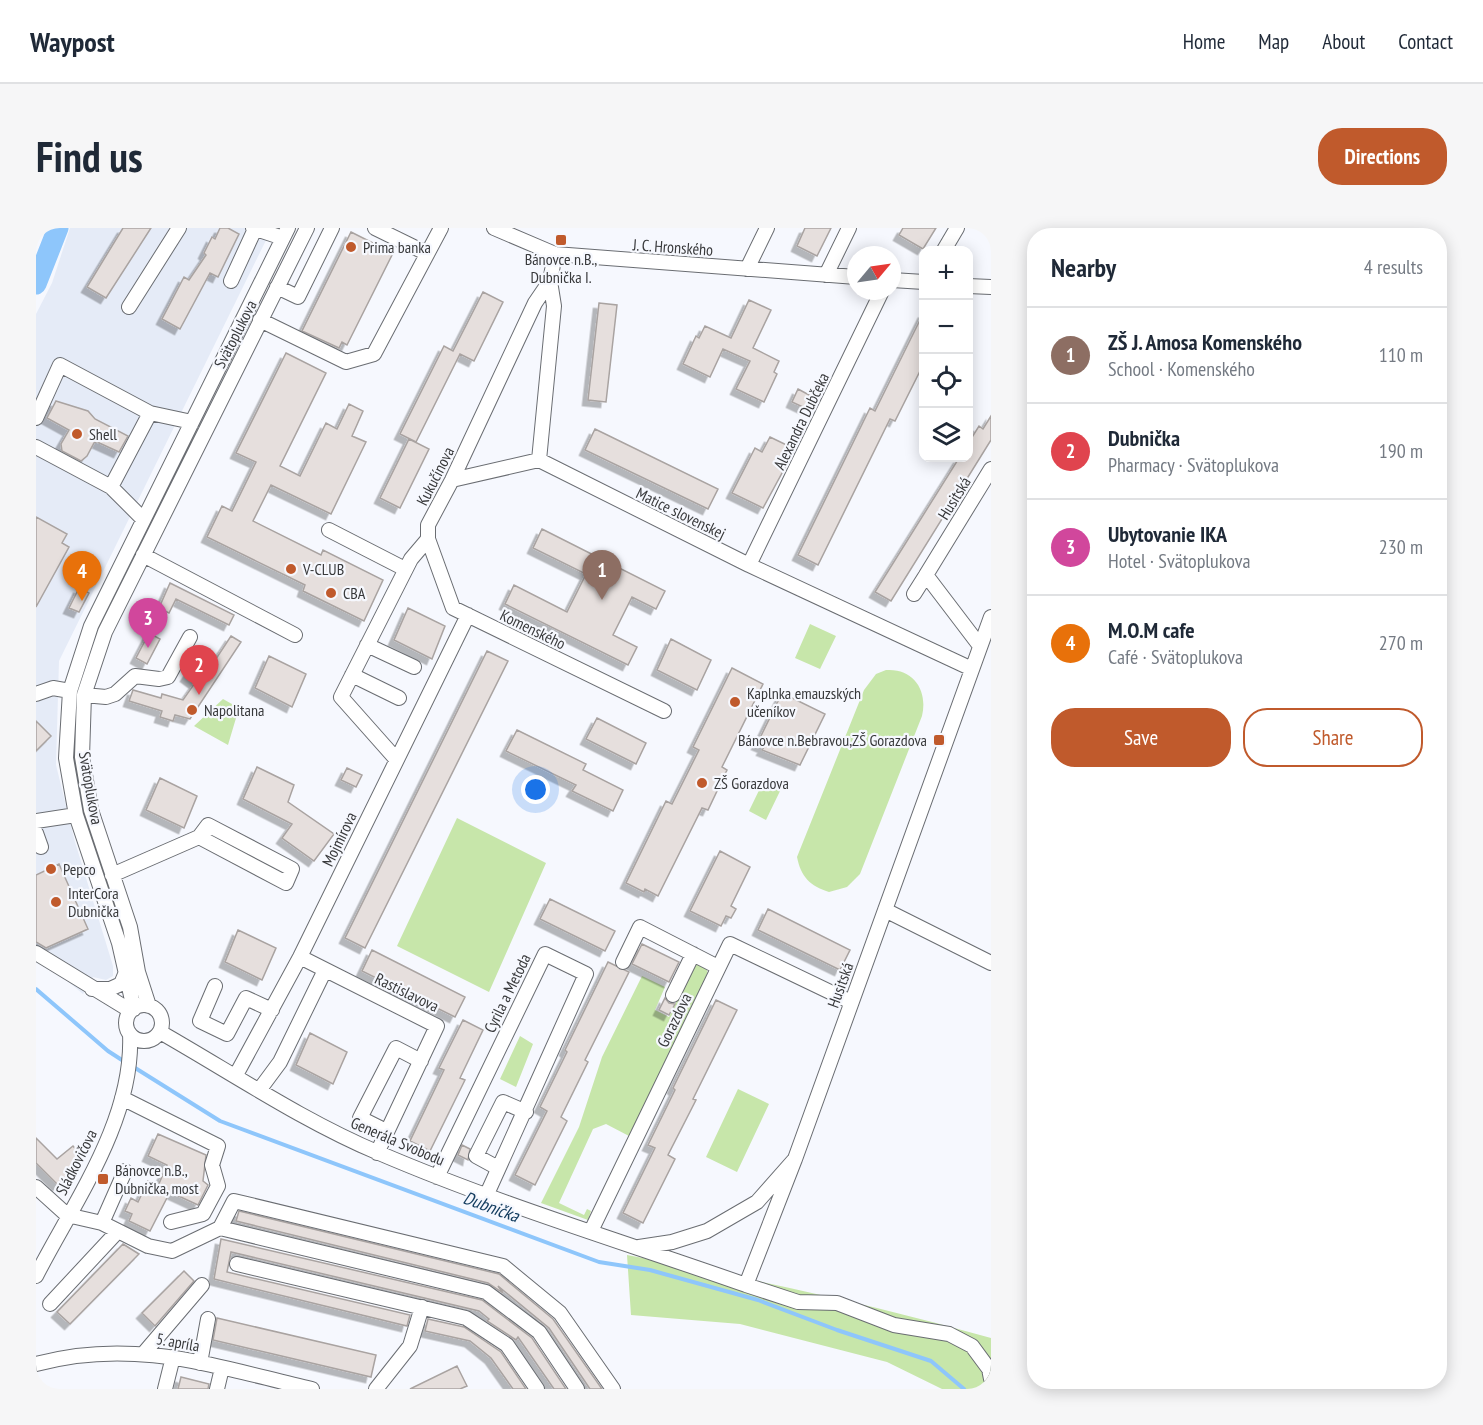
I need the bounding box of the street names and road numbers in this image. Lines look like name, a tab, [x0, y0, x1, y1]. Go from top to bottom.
street label: J. C. Hronského	[631, 234, 714, 260]
street label: Svätoplukova	[209, 297, 261, 371]
street label: Alexandra Dubčeka	[769, 369, 833, 473]
street label: Kukučínova	[412, 443, 458, 509]
street label: Husitská	[933, 473, 975, 523]
street label: Matice slovenskej	[633, 483, 729, 543]
street label: Komenského	[497, 605, 569, 653]
street label: Svätoplukova	[75, 750, 107, 826]
street label: Mojmírova	[317, 808, 361, 870]
street label: Cyrila a Metoda	[479, 950, 535, 1036]
street label: Husitská	[823, 960, 857, 1010]
street label: Rastislavova	[372, 968, 442, 1016]
street label: Gorazdova	[652, 990, 696, 1050]
street label: Generála Svobodu	[348, 1112, 448, 1170]
street label: Sládkovičova	[51, 1126, 101, 1198]
street label: 5. apríla	[155, 1328, 201, 1356]

